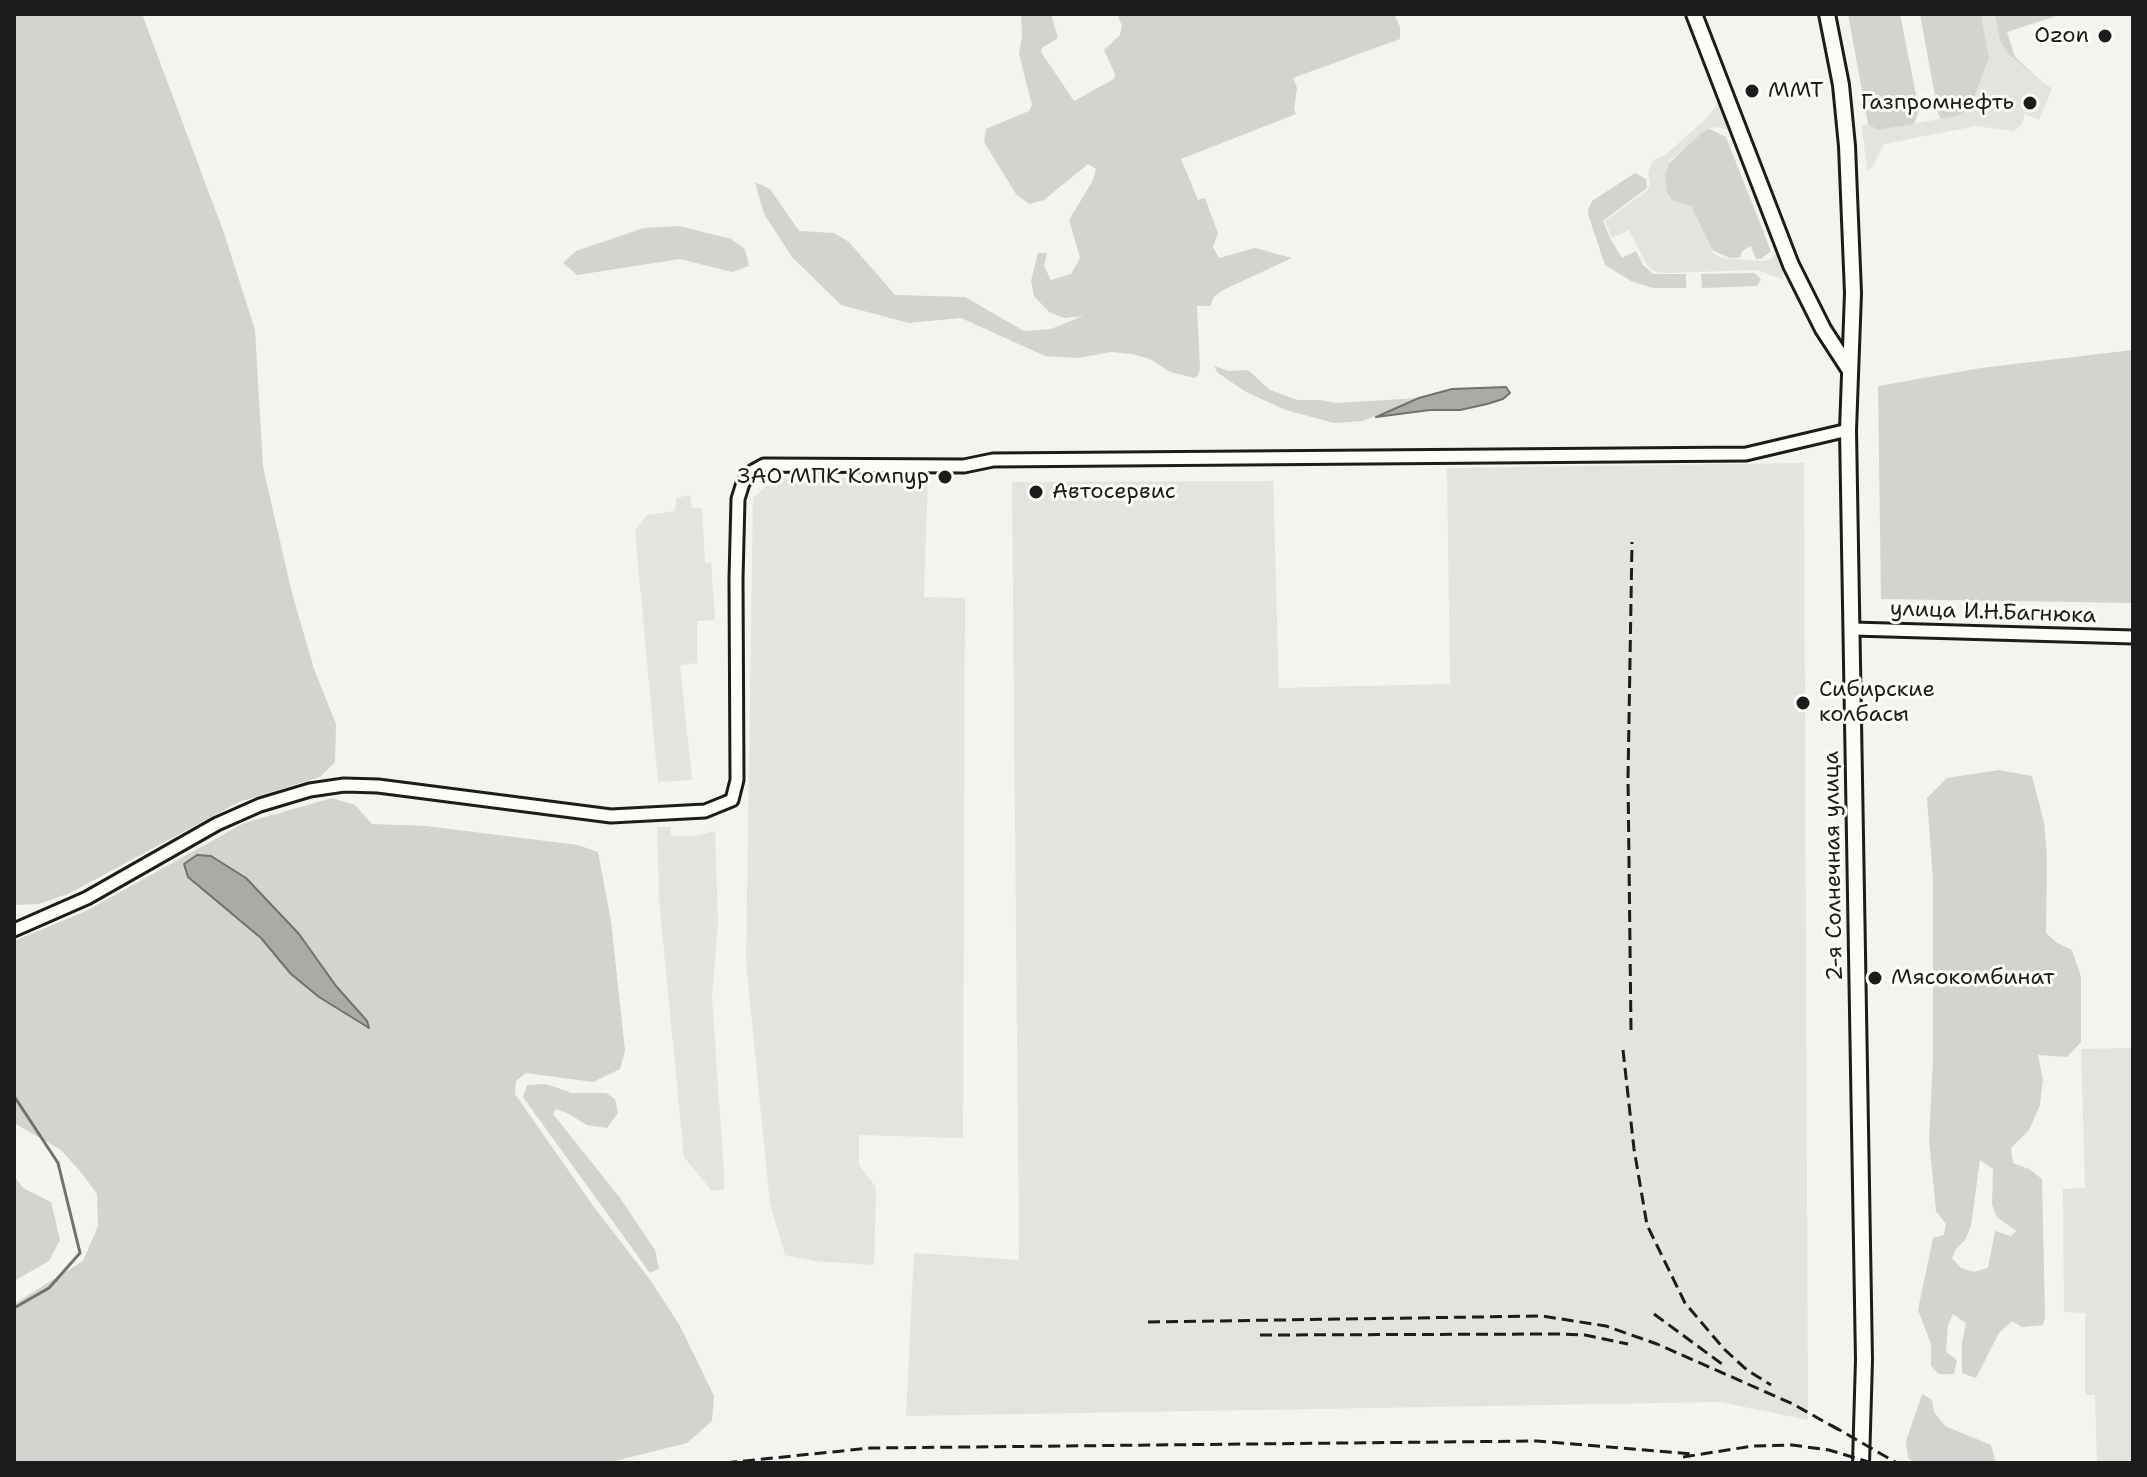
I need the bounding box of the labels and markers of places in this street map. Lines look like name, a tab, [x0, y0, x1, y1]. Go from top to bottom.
place label: Ozon	[2034, 23, 2089, 49]
marker: Ozon	[2096, 27, 2114, 45]
place label: ММТ	[1768, 78, 1824, 104]
marker: ММТ	[1743, 82, 1761, 100]
place label: Газпромнефть	[1861, 90, 2014, 116]
marker: Газпромнефть	[2021, 94, 2039, 112]
place label: ЗАО МПК Компур	[737, 464, 929, 490]
marker: ЗАО МПК Компур	[936, 468, 954, 486]
place label: Автосервис	[1052, 479, 1176, 505]
marker: Автосервис	[1027, 483, 1045, 501]
place label: Сибирские колбасы	[1819, 677, 1935, 728]
marker: Сибирские колбасы	[1794, 694, 1812, 712]
place label: Мясокомбинат	[1891, 965, 2054, 991]
marker: Мясокомбинат	[1866, 969, 1884, 987]

